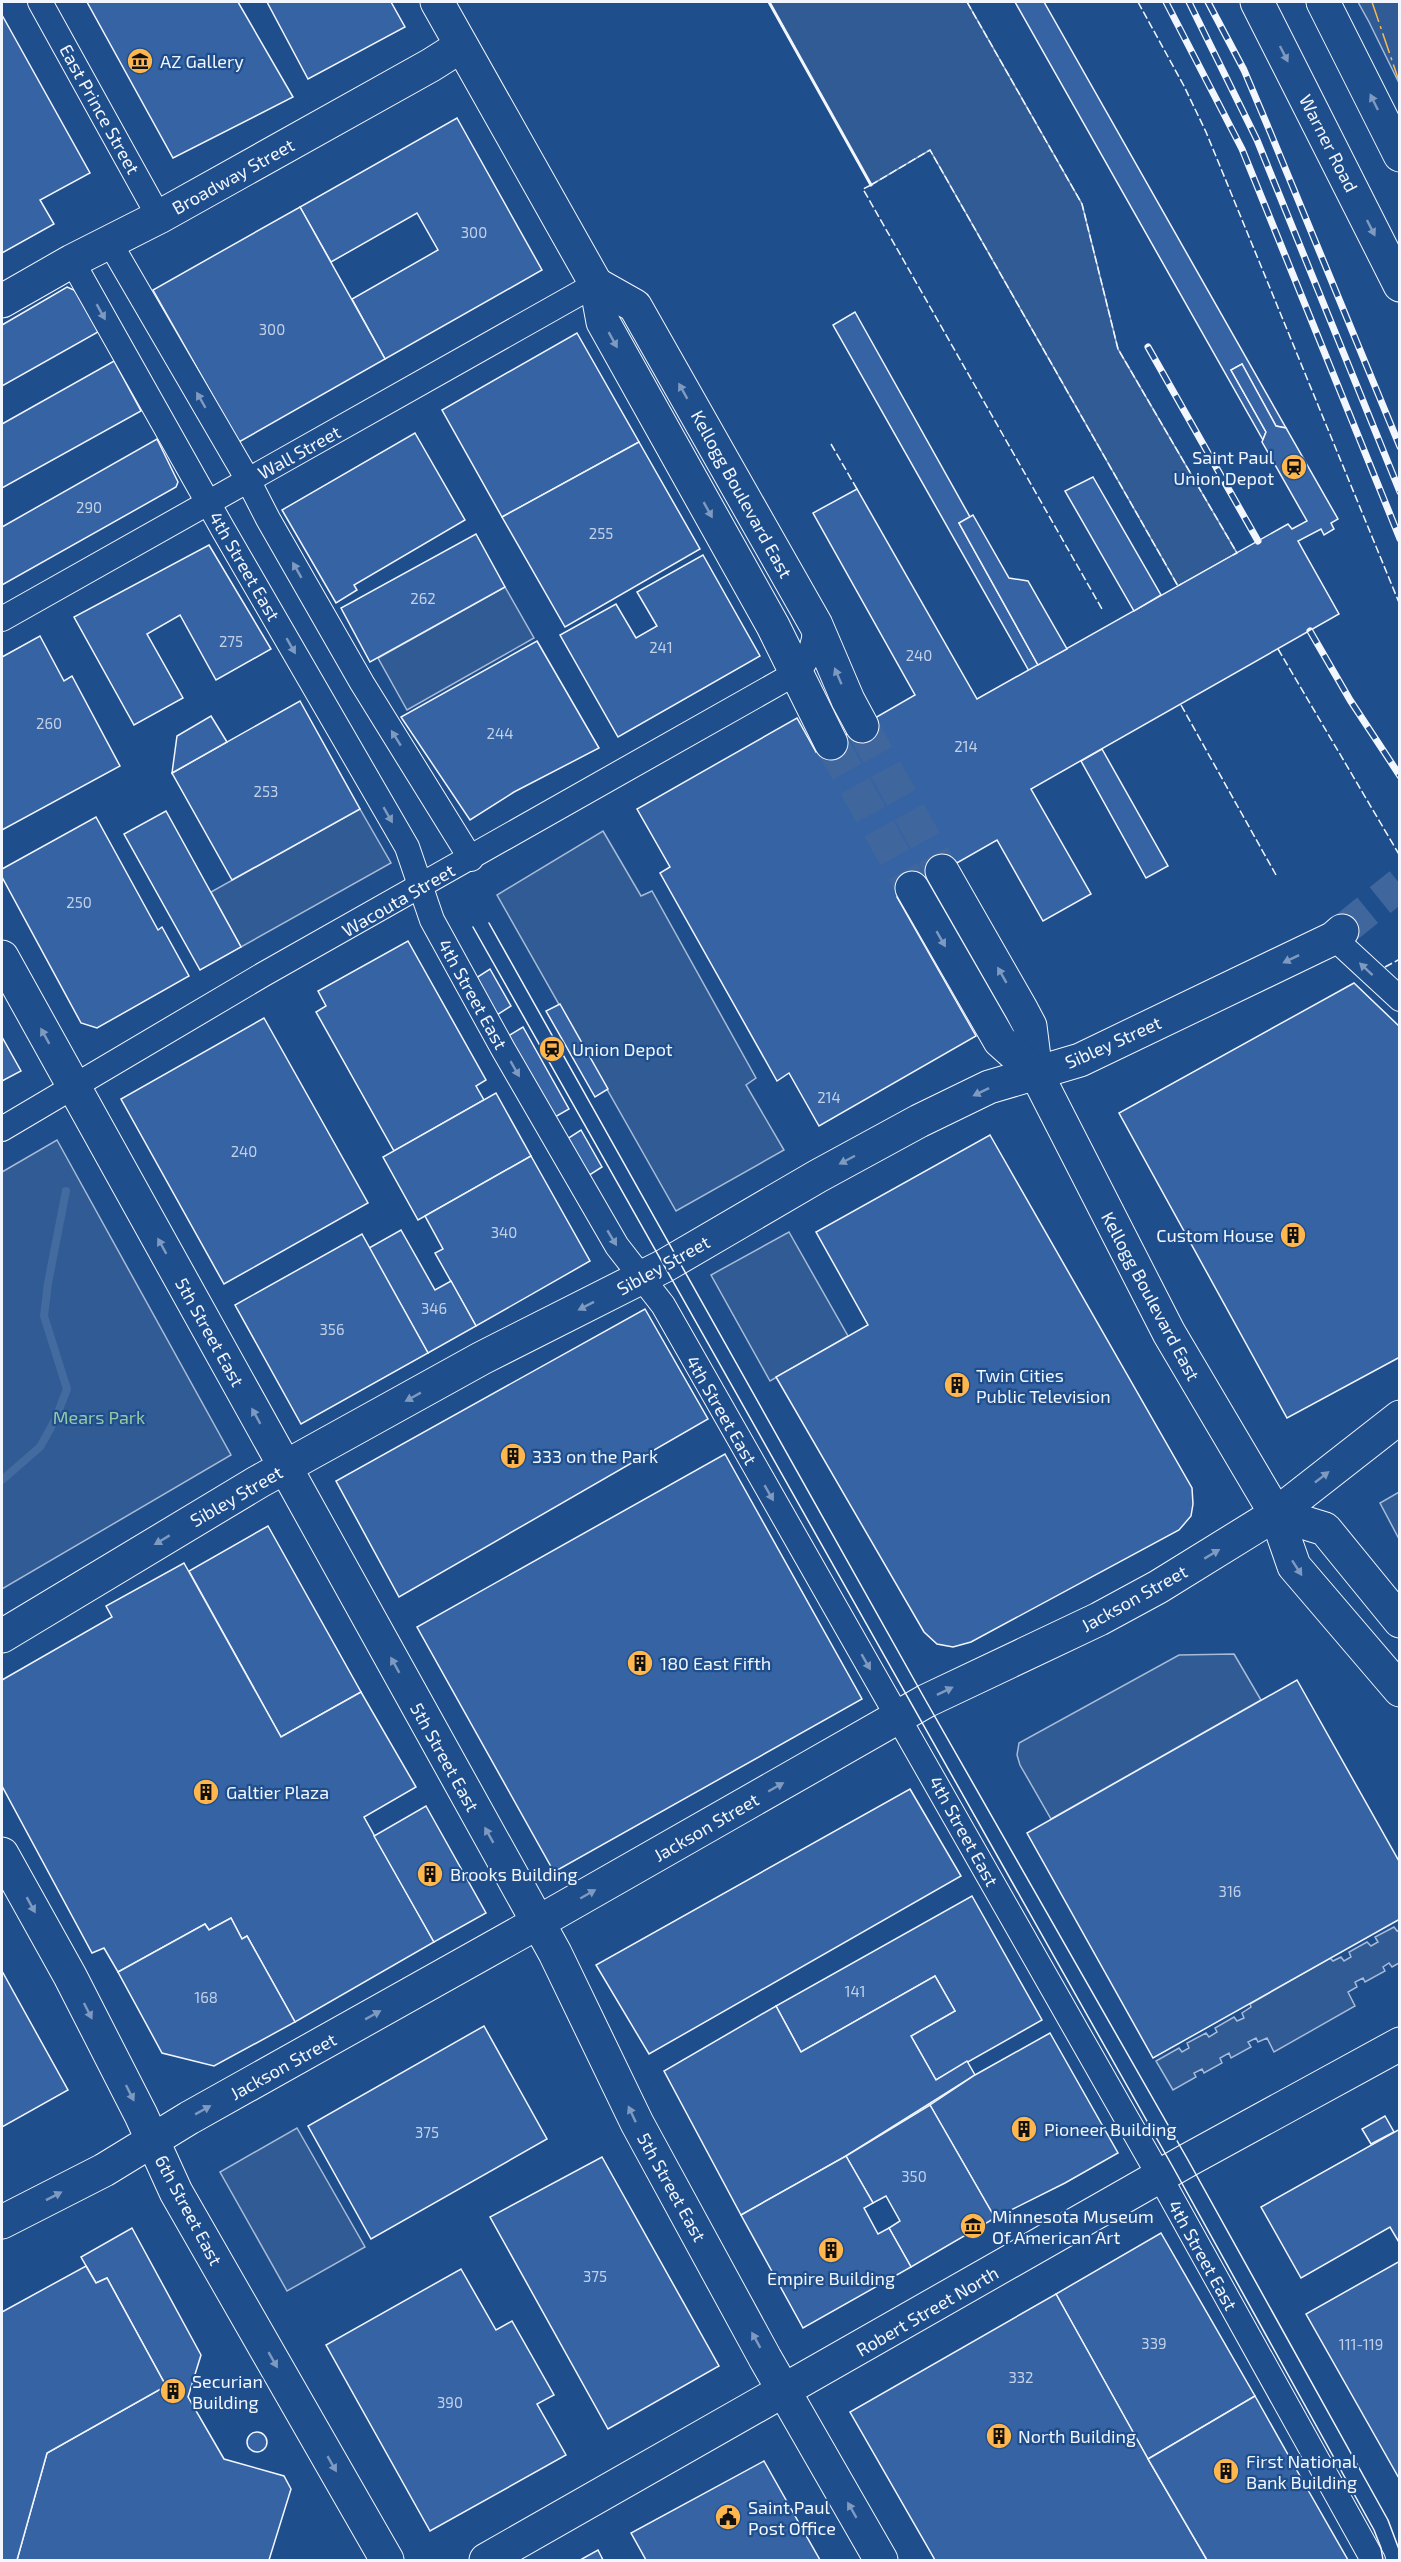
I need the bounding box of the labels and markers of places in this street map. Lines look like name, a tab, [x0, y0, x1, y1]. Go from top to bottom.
museum icon: AZ Gallery	[125, 46, 155, 76]
place label: AZ Gallery	[160, 50, 244, 72]
place label: Saint Paul Union Depot	[1173, 446, 1275, 489]
station icon: Saint Paul Union Depot	[1279, 452, 1309, 482]
station icon: Union Depot	[537, 1034, 567, 1064]
place label: Union Depot	[572, 1038, 673, 1060]
building icon: Custom House	[1278, 1220, 1308, 1250]
place label: Custom House	[1156, 1224, 1274, 1246]
place label: Twin Cities Public Television	[976, 1364, 1111, 1407]
building icon: Twin Cities Public Television	[942, 1370, 972, 1400]
building icon: 333 on the Park	[498, 1441, 528, 1471]
place label: 333 on the Park	[532, 1445, 658, 1467]
building icon: 180 East Fifth	[625, 1648, 655, 1678]
place label: 180 East Fifth	[660, 1652, 771, 1674]
building icon: Galtier Plaza	[191, 1777, 221, 1807]
place label: Galtier Plaza	[226, 1781, 329, 1803]
building icon: Brooks Building	[415, 1859, 445, 1889]
place label: Brooks Building	[450, 1863, 577, 1885]
building icon: Pioneer Building	[1009, 2114, 1039, 2144]
place label: Pioneer Building	[1044, 2118, 1176, 2140]
place label: Minnesota Museum Of American Art	[992, 2205, 1154, 2248]
museum icon: Minnesota Museum Of American Art	[958, 2211, 988, 2241]
building icon: Empire Building	[816, 2235, 846, 2265]
place label: Empire Building	[767, 2267, 895, 2289]
place label: Securian Building	[192, 2370, 263, 2413]
building icon: Securian Building	[158, 2376, 188, 2406]
building icon: North Building	[984, 2421, 1014, 2451]
place label: North Building	[1018, 2425, 1136, 2447]
place label: First National Bank Building	[1246, 2450, 1358, 2493]
building icon: First National Bank Building	[1211, 2456, 1241, 2486]
place label: Saint Paul Post Office	[748, 2496, 836, 2539]
public building icon: Saint Paul Post Office	[713, 2502, 743, 2532]

